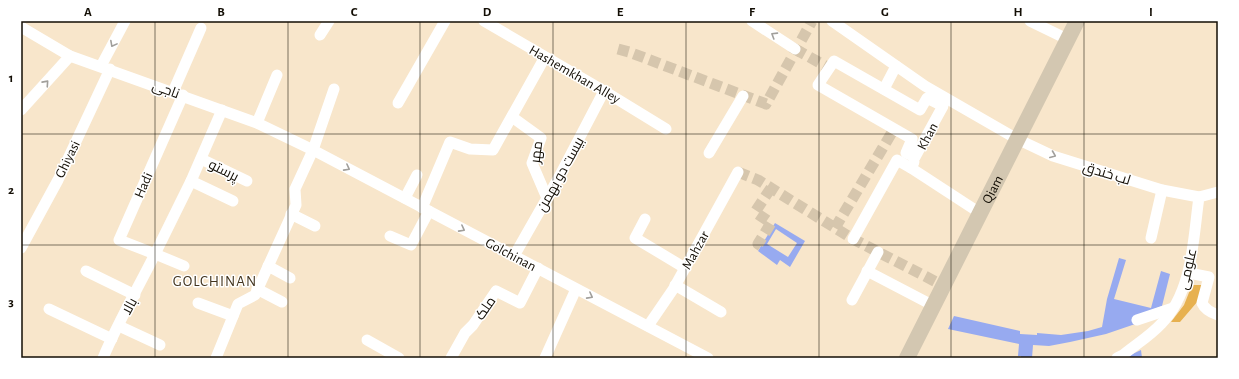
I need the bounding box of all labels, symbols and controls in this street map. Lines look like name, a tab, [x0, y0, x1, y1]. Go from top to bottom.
text: A	[84, 6, 92, 19]
text: B	[217, 6, 225, 19]
text: C	[351, 6, 358, 19]
text: D	[483, 6, 492, 19]
text: E	[617, 6, 624, 19]
text: F	[749, 6, 756, 19]
text: G	[881, 6, 889, 19]
text: H	[1013, 6, 1023, 19]
text: I	[1149, 6, 1153, 19]
one-way arrow	[771, 32, 778, 40]
one-way arrow	[110, 40, 117, 47]
street label: Hashemkhan Alley	[526, 43, 623, 107]
text: 1	[9, 72, 13, 85]
street label: ناجی	[150, 79, 181, 101]
one-way arrow	[41, 80, 48, 88]
street label: Khan	[915, 121, 941, 152]
street label: بیست دو بهمن	[535, 135, 587, 214]
street label: Ghiyasi	[53, 139, 83, 180]
street label: مهر	[529, 140, 545, 165]
one-way arrow	[1049, 151, 1056, 159]
street label: پرستو	[205, 157, 241, 186]
street label: لب خندق	[1081, 160, 1132, 189]
one-way arrow	[343, 163, 351, 171]
street label: Hadi	[132, 171, 156, 200]
street label: Qiam	[980, 173, 1006, 206]
text: 2	[8, 184, 14, 197]
one-way arrow	[458, 224, 466, 231]
street label: Mahzar	[680, 229, 712, 272]
street label: Golchinan	[483, 236, 538, 274]
street label: علومی	[1176, 247, 1200, 291]
district label: GOLCHINAN	[173, 274, 257, 289]
one-way arrow	[586, 291, 593, 299]
street label: ملک	[473, 294, 499, 323]
text: 3	[8, 296, 14, 309]
street label: بالا	[120, 296, 140, 317]

